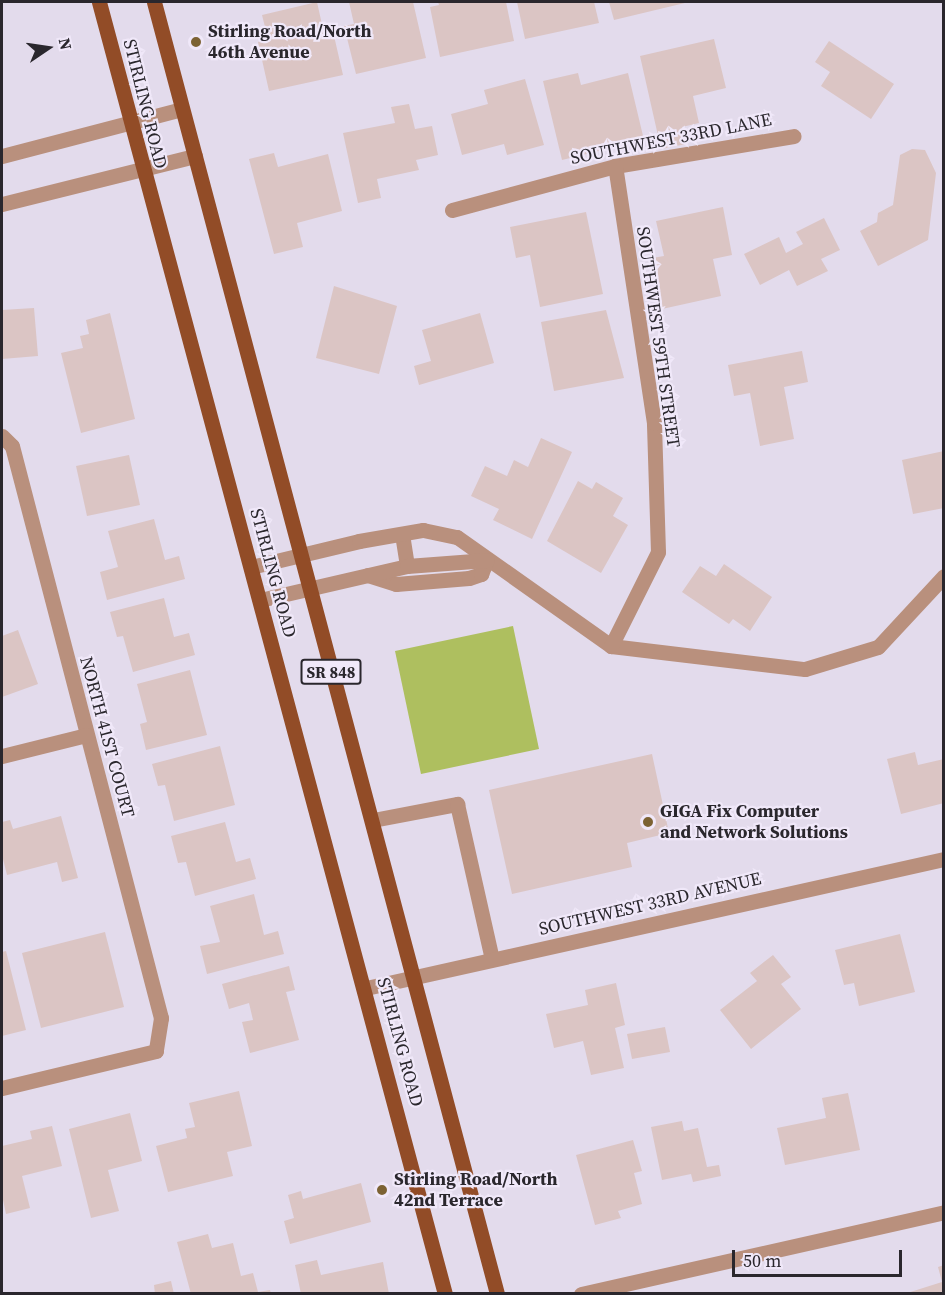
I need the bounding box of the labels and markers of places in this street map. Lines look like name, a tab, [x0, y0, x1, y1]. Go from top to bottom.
place label: Stirling Road/North 46th Avenue	[208, 21, 372, 63]
marker: Stirling Road/North 46th Avenue	[189, 35, 203, 49]
place label: GIGA Fix Computer and Network Solutions	[660, 801, 848, 844]
marker: GIGA Fix Computer and Network Solutions	[641, 815, 655, 829]
place label: Stirling Road/North 42nd Terrace	[394, 1169, 558, 1212]
marker: Stirling Road/North 42nd Terrace	[375, 1183, 389, 1197]

